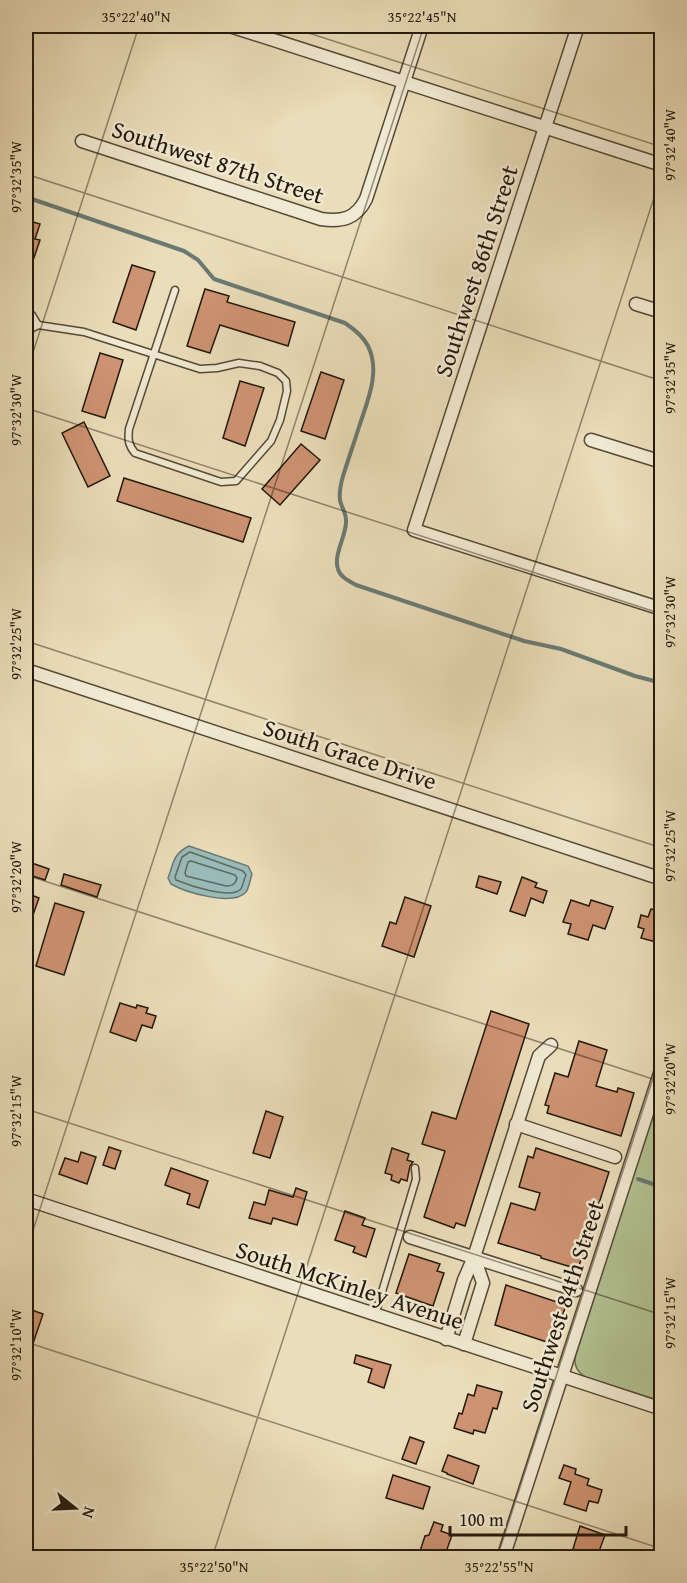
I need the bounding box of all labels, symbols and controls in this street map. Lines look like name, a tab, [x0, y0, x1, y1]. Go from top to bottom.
text: 35°22'40"N	[102, 6, 171, 27]
text: 35°22'45"N	[388, 6, 457, 27]
text: 97°32'40"W	[659, 109, 680, 181]
street label: Southwest 87th Street	[107, 111, 329, 213]
text: 97°32'35"W	[5, 141, 26, 213]
street label: Southwest 86th Street	[425, 160, 527, 382]
text: 97°32'35"W	[659, 342, 680, 414]
text: 97°32'30"W	[5, 374, 26, 446]
text: 97°32'30"W	[659, 576, 680, 648]
text: 97°32'25"W	[5, 608, 26, 680]
street label: South Grace Drive	[259, 709, 441, 799]
text: 97°32'25"W	[659, 810, 680, 882]
text: 97°32'20"W	[5, 841, 26, 913]
text: 97°32'20"W	[659, 1043, 680, 1115]
text: 97°32'15"W	[5, 1075, 26, 1147]
street label: Southwest 84th Street	[511, 1195, 613, 1417]
street label: South McKinley Avenue	[231, 1232, 469, 1338]
text: 97°32'15"W	[659, 1277, 680, 1349]
text: 97°32'10"W	[5, 1309, 26, 1381]
north arrow	[45, 1478, 105, 1538]
scale bar	[450, 1499, 626, 1537]
text: N	[76, 1504, 102, 1522]
text: 100 m	[459, 1506, 504, 1533]
text: 35°22'50"N	[180, 1556, 249, 1577]
text: 35°22'55"N	[465, 1556, 534, 1577]

